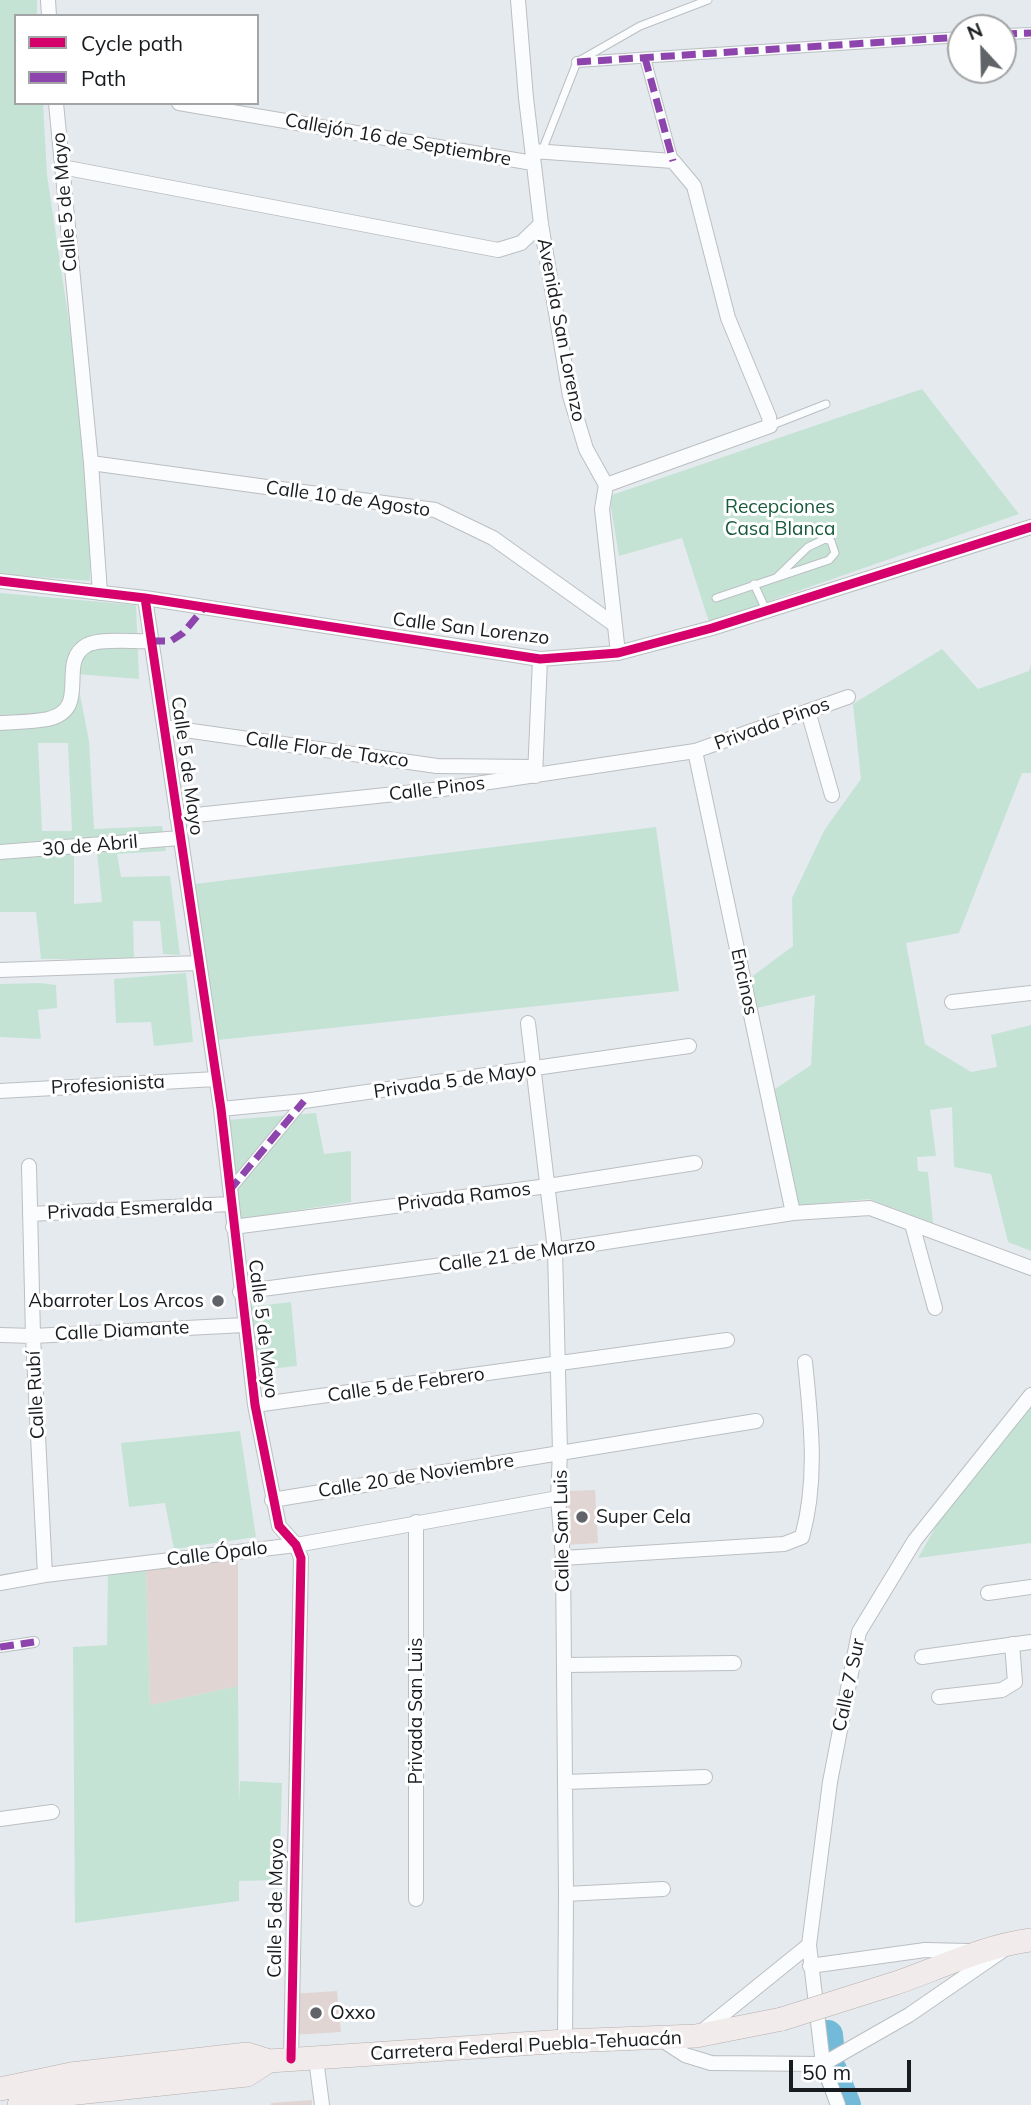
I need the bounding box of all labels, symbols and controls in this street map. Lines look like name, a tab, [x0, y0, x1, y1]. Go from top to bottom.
legend	[14, 14, 259, 105]
north arrow	[947, 14, 1017, 84]
text: N	[964, 18, 986, 45]
text: Cycle path	[81, 30, 183, 56]
text: Path	[81, 65, 126, 91]
street label: Callejón 16 de Septiembre	[283, 109, 513, 171]
street label: Calle 5 de Mayo	[48, 131, 82, 273]
street label: Avenida San Lorenzo	[532, 236, 590, 424]
street label: Calle 10 de Agosto	[264, 476, 432, 522]
park label: Recepciones Casa Blanca	[725, 496, 835, 540]
street label: Calle San Lorenzo	[391, 608, 551, 650]
street label: Privada Pinos	[711, 693, 833, 755]
street label: Calle 5 de Mayo	[166, 695, 208, 837]
street label: Calle Flor de Taxco	[244, 727, 410, 773]
street label: Calle Pinos	[388, 772, 486, 806]
street label: 30 de Abril	[41, 830, 139, 862]
street label: Encinos	[726, 947, 762, 1017]
street label: Privada 5 de Mayo	[372, 1058, 538, 1104]
street label: Profesionista	[50, 1071, 166, 1099]
street label: Privada Ramos	[396, 1178, 532, 1216]
street label: Privada Esmeralda	[47, 1193, 213, 1225]
street label: Calle 21 de Marzo	[437, 1233, 597, 1277]
street label: Calle 5 de Mayo	[243, 1258, 283, 1400]
place label: Abarroter Los Arcos	[28, 1290, 204, 1312]
marker: Abarroter Los Arcos	[210, 1293, 226, 1309]
street label: Calle Diamante	[54, 1316, 190, 1346]
street label: Calle Rubí	[22, 1350, 50, 1440]
street label: Calle 5 de Febrero	[326, 1363, 486, 1407]
street label: Calle 20 de Noviembre	[316, 1449, 516, 1503]
street label: Calle San Luis	[550, 1469, 574, 1593]
place label: Super Cela	[596, 1506, 691, 1528]
marker: Super Cela	[574, 1509, 590, 1525]
street label: Calle Ópalo	[165, 1537, 269, 1571]
street label: Calle 7 Sur	[828, 1636, 870, 1734]
street label: Privada San Luis	[405, 1637, 427, 1785]
street label: Calle 5 de Mayo	[263, 1838, 289, 1978]
place label: Oxxo	[330, 2002, 376, 2024]
marker: Oxxo	[308, 2005, 324, 2021]
street label: Carretera Federal Puebla-Tehuacán	[370, 2026, 682, 2066]
scale bar	[793, 2046, 916, 2090]
text: 50 m	[802, 2059, 851, 2085]

